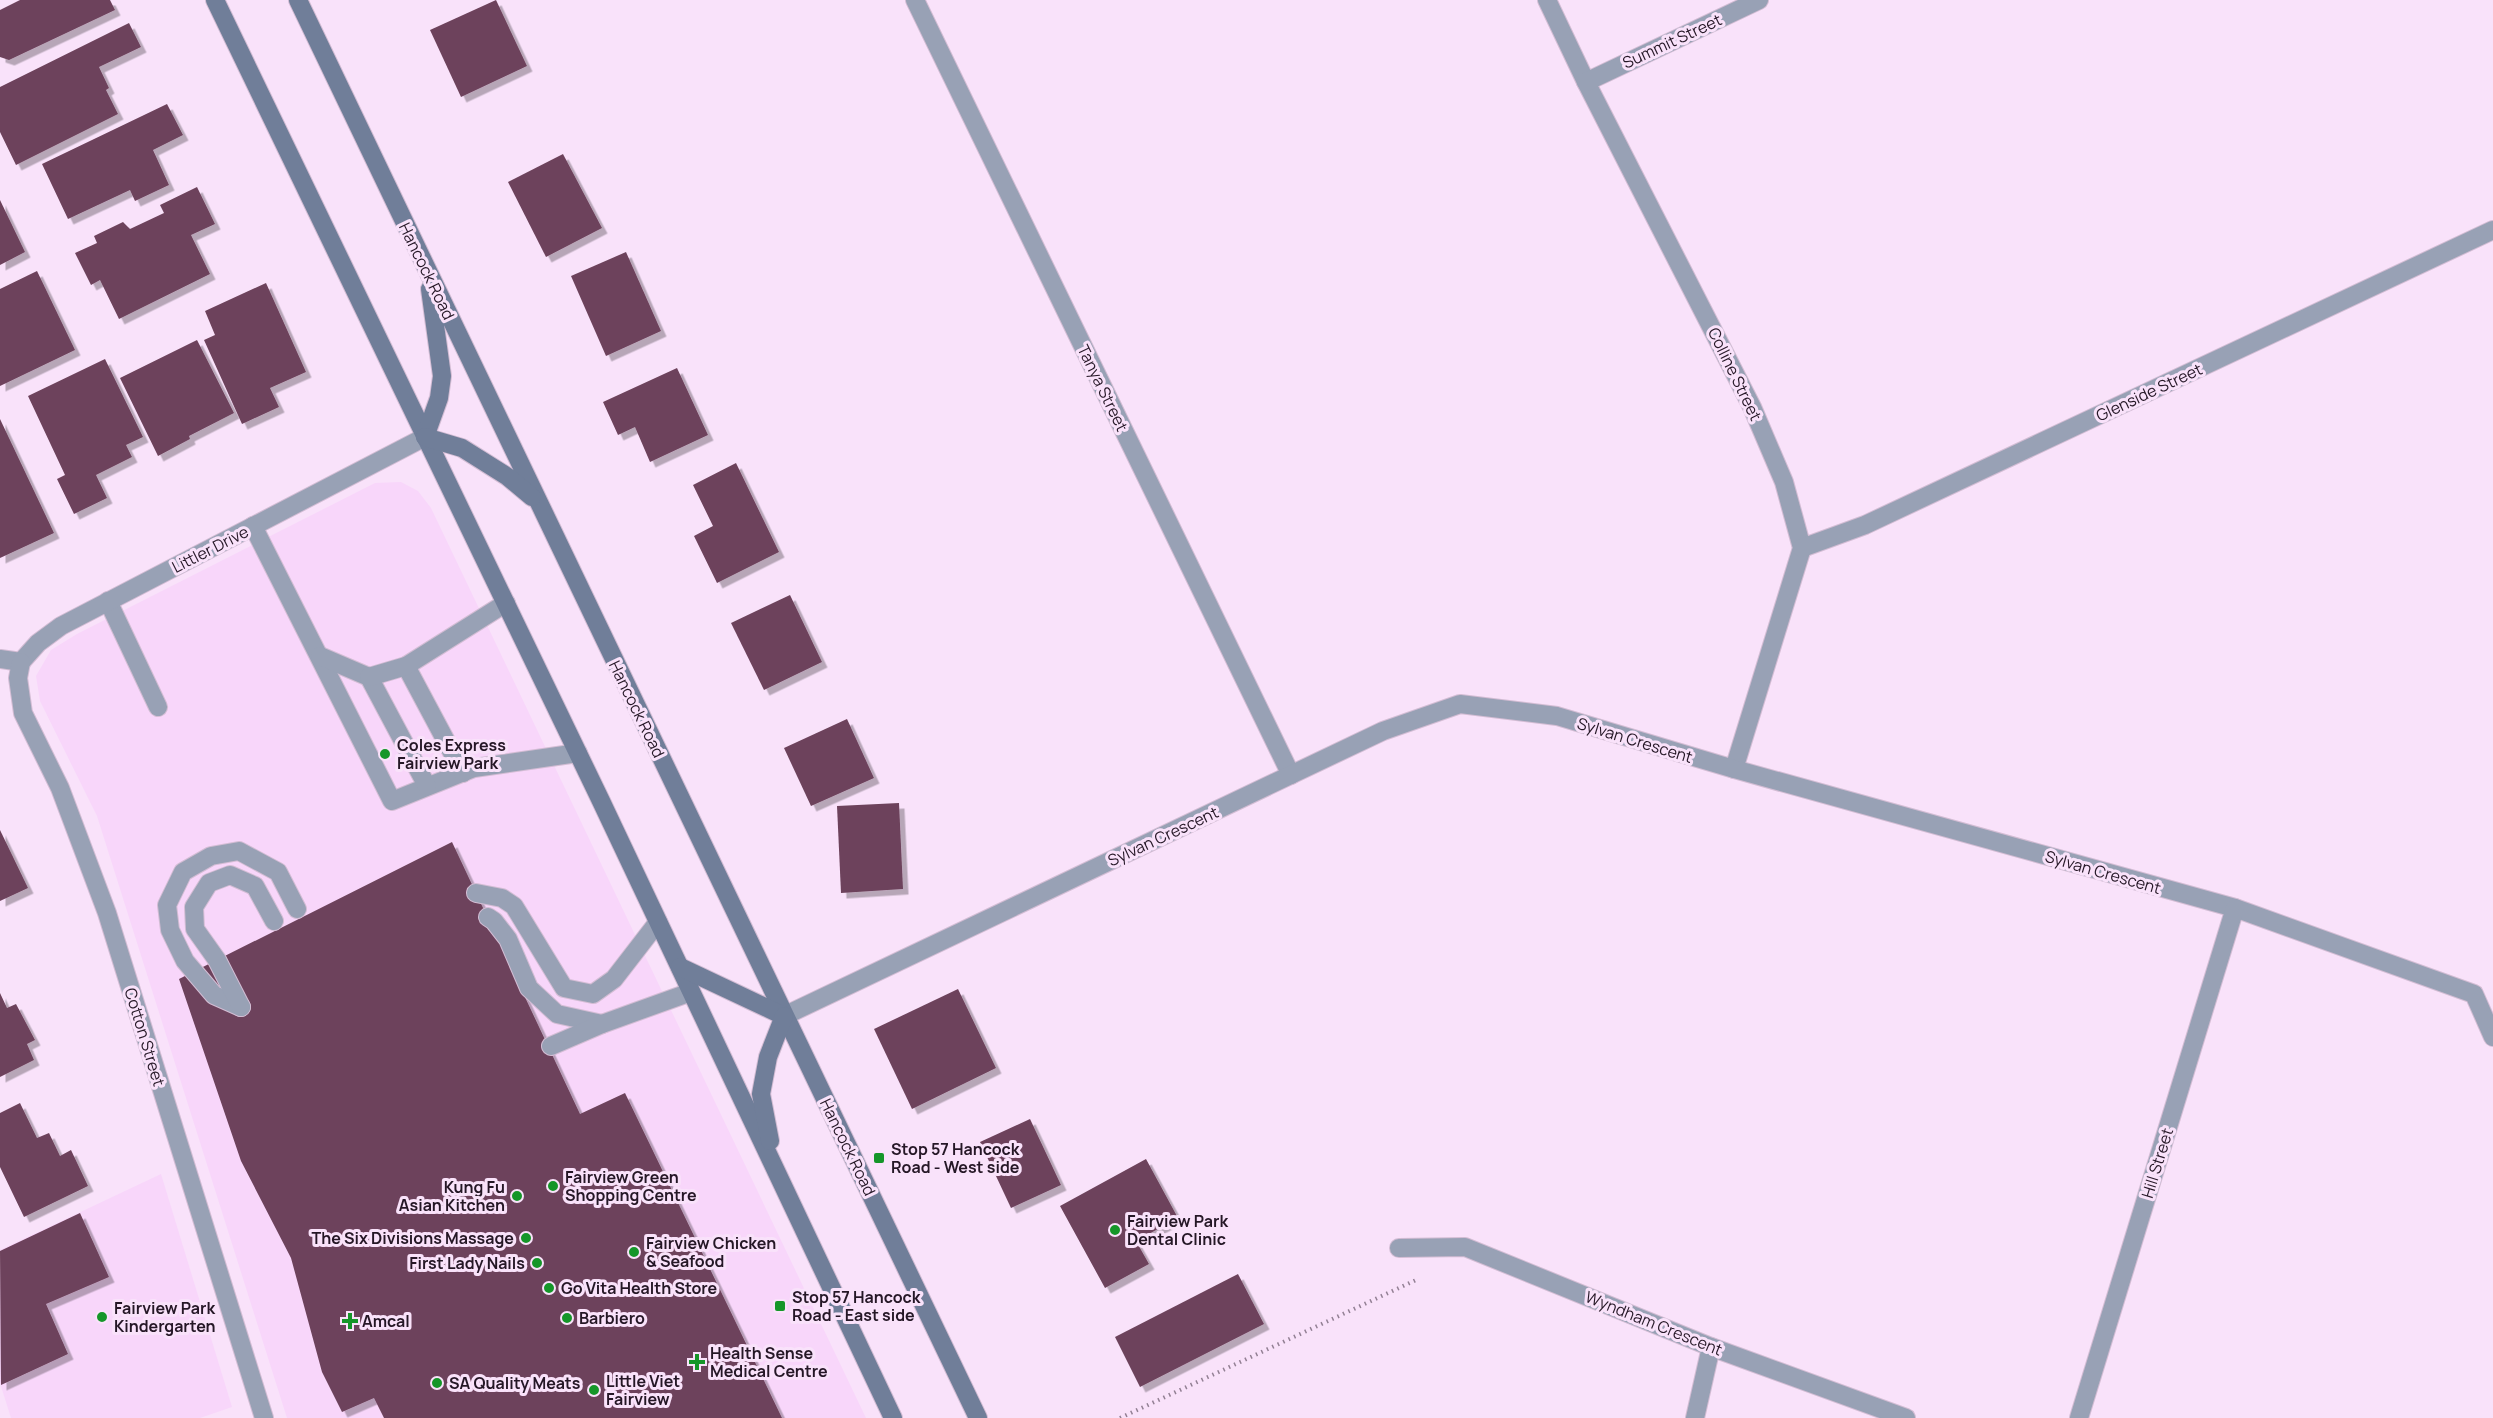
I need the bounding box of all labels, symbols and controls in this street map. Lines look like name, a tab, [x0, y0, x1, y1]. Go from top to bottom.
street label: Summit Street	[1619, 8, 1725, 74]
street label: Hancock Road	[394, 219, 460, 323]
street label: Colline Street	[1703, 324, 1767, 424]
street label: Tanya Street	[1073, 341, 1133, 435]
street label: Glenside Street	[2092, 358, 2206, 426]
street label: Littler Drive	[168, 520, 252, 578]
street label: Hancock Road	[604, 657, 670, 761]
street label: Sylvan Crescent	[1575, 712, 1695, 768]
place label: Coles Express Fairview Park	[397, 734, 506, 774]
marker: Coles Express Fairview Park	[378, 747, 392, 761]
street label: Sylvan Crescent	[1104, 801, 1222, 871]
street label: Sylvan Crescent	[2042, 845, 2164, 899]
street label: Cotton Street	[120, 985, 170, 1089]
street label: Hancock Road	[815, 1095, 881, 1199]
street label: Hill Street	[2136, 1125, 2178, 1201]
place label: Stop 57 Hancock Road - West side	[891, 1138, 1020, 1178]
marker: Stop 57 Hancock Road - West side	[872, 1151, 886, 1165]
place label: Fairview Green Shopping Centre	[565, 1166, 697, 1206]
place label: Kung Fu Asian Kitchen	[399, 1176, 505, 1216]
marker: Fairview Green Shopping Centre	[546, 1179, 560, 1193]
marker: Kung Fu Asian Kitchen	[510, 1189, 524, 1203]
place label: Fairview Park Dental Clinic	[1127, 1210, 1228, 1250]
marker: Fairview Park Dental Clinic	[1108, 1223, 1122, 1237]
place label: The Six Divisions Massage	[312, 1227, 514, 1249]
marker: The Six Divisions Massage	[519, 1231, 533, 1245]
place label: Fairview Chicken & Seafood	[646, 1232, 776, 1272]
marker: Fairview Chicken & Seafood	[627, 1245, 641, 1259]
place label: First Lady Nails	[409, 1252, 525, 1274]
marker: First Lady Nails	[530, 1256, 544, 1270]
place label: Go Vita Health Store	[561, 1277, 718, 1299]
marker: Go Vita Health Store	[542, 1281, 556, 1295]
street label: Wyndham Crescent	[1582, 1285, 1726, 1361]
place label: Stop 57 Hancock Road - East side	[792, 1286, 921, 1326]
place label: Fairview Park Kindergarten	[114, 1297, 216, 1337]
marker: Stop 57 Hancock Road - East side	[773, 1299, 787, 1313]
place label: Barbiero	[579, 1307, 645, 1329]
marker: Fairview Park Kindergarten	[95, 1310, 109, 1324]
place label: Amcal	[362, 1310, 410, 1332]
marker: Barbiero	[560, 1311, 574, 1325]
marker: Amcal	[343, 1314, 357, 1328]
place label: Health Sense Medical Centre	[710, 1342, 828, 1382]
marker: Health Sense Medical Centre	[688, 1353, 706, 1371]
place label: Little Viet Fairview	[606, 1370, 680, 1410]
place label: SA Quality Meats	[449, 1372, 581, 1394]
marker: SA Quality Meats	[430, 1376, 444, 1390]
marker: Little Viet Fairview	[587, 1383, 601, 1397]

